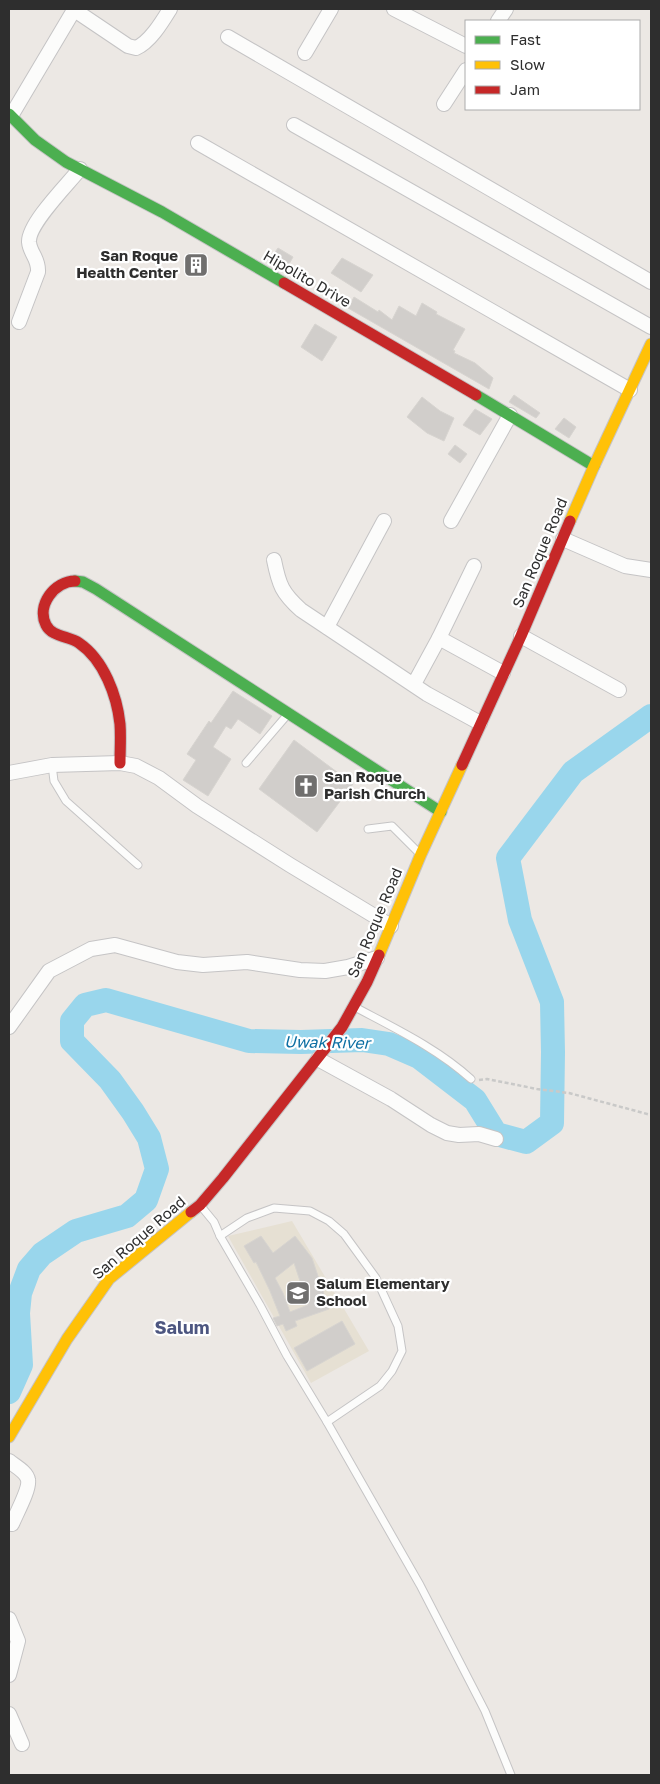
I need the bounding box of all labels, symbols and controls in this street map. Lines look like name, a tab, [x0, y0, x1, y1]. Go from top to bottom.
legend	[465, 20, 640, 110]
text: Fast	[510, 30, 541, 48]
text: Slow	[510, 55, 545, 73]
text: Jam	[510, 80, 540, 98]
place label: San Roque Health Center	[76, 246, 178, 281]
street label: Hipolito Drive	[260, 246, 355, 311]
building icon: San Roque Health Center	[183, 252, 209, 278]
street label: San Roque Road	[508, 495, 570, 610]
place label: San Roque Parish Church	[324, 767, 426, 802]
church icon: San Roque Parish Church	[293, 773, 319, 799]
street label: San Roque Road	[343, 865, 405, 980]
water label: Uwak River	[284, 1031, 373, 1053]
street label: San Roque Road	[88, 1192, 189, 1283]
place label: Salum Elementary School	[316, 1274, 450, 1309]
school or university icon: Salum Elementary School	[285, 1280, 311, 1306]
district label: Salum	[155, 1316, 210, 1338]

